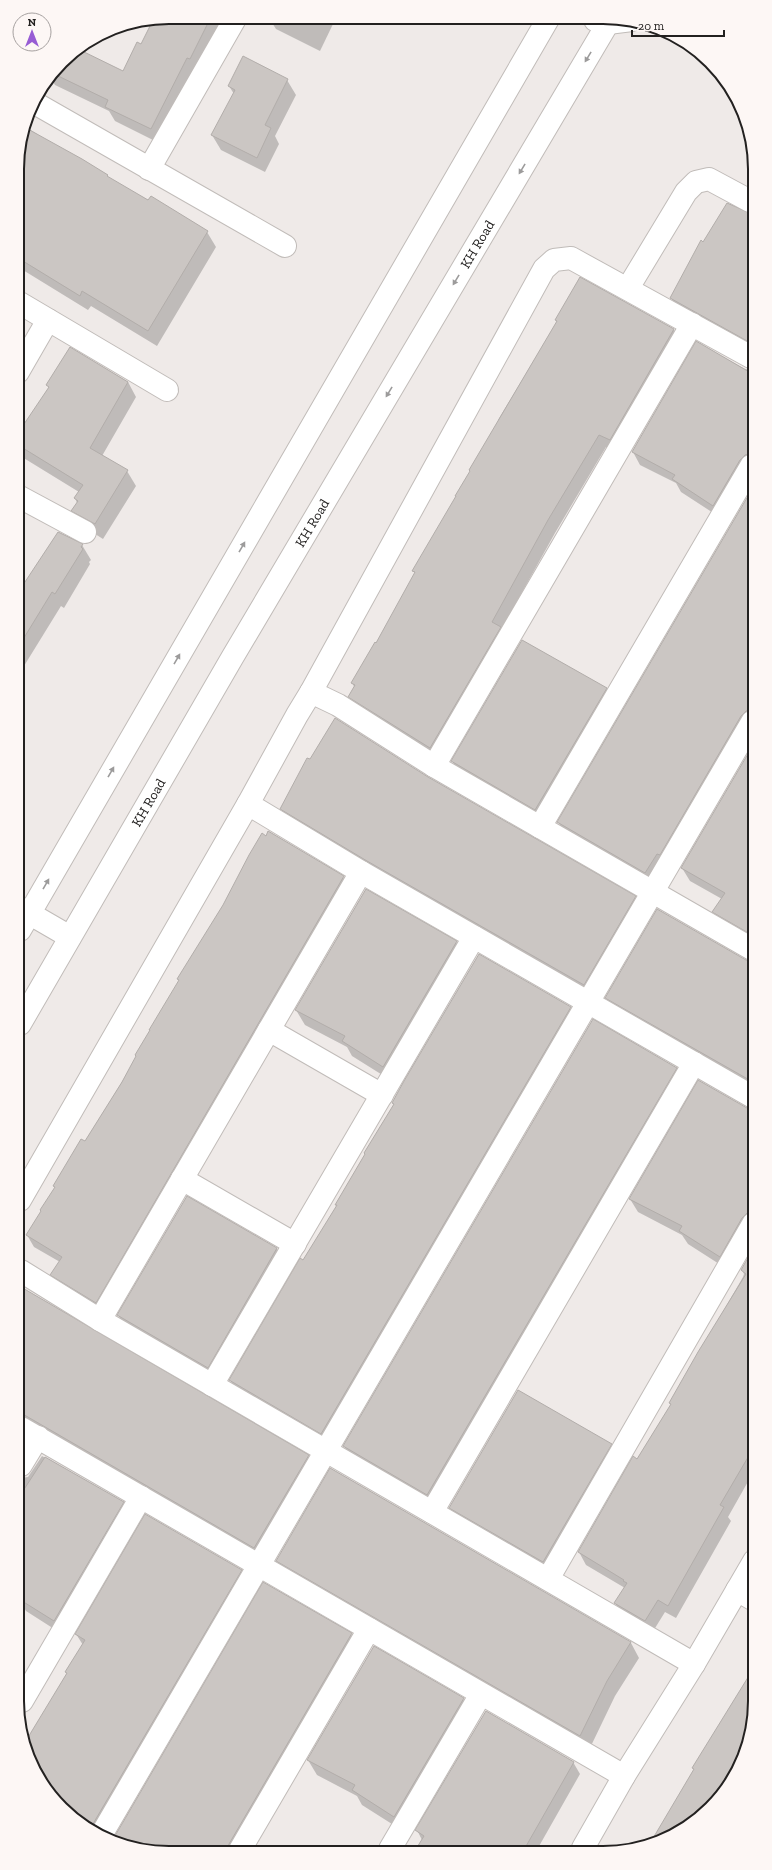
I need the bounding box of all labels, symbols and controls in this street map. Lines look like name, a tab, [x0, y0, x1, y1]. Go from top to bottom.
north arrow	[12, 12, 52, 52]
scale bar	[632, 12, 724, 38]
text: N	[28, 16, 37, 29]
text: 20 m	[638, 19, 665, 33]
one-way arrow	[584, 52, 592, 62]
one-way arrow	[518, 163, 525, 174]
street label: KH Road	[457, 217, 498, 271]
one-way arrow	[452, 274, 459, 286]
one-way arrow	[386, 386, 393, 398]
street label: KH Road	[292, 496, 333, 550]
one-way arrow	[238, 541, 245, 553]
one-way arrow	[173, 653, 180, 665]
one-way arrow	[108, 766, 115, 778]
street label: KH Road	[128, 775, 170, 830]
one-way arrow	[43, 878, 50, 890]

